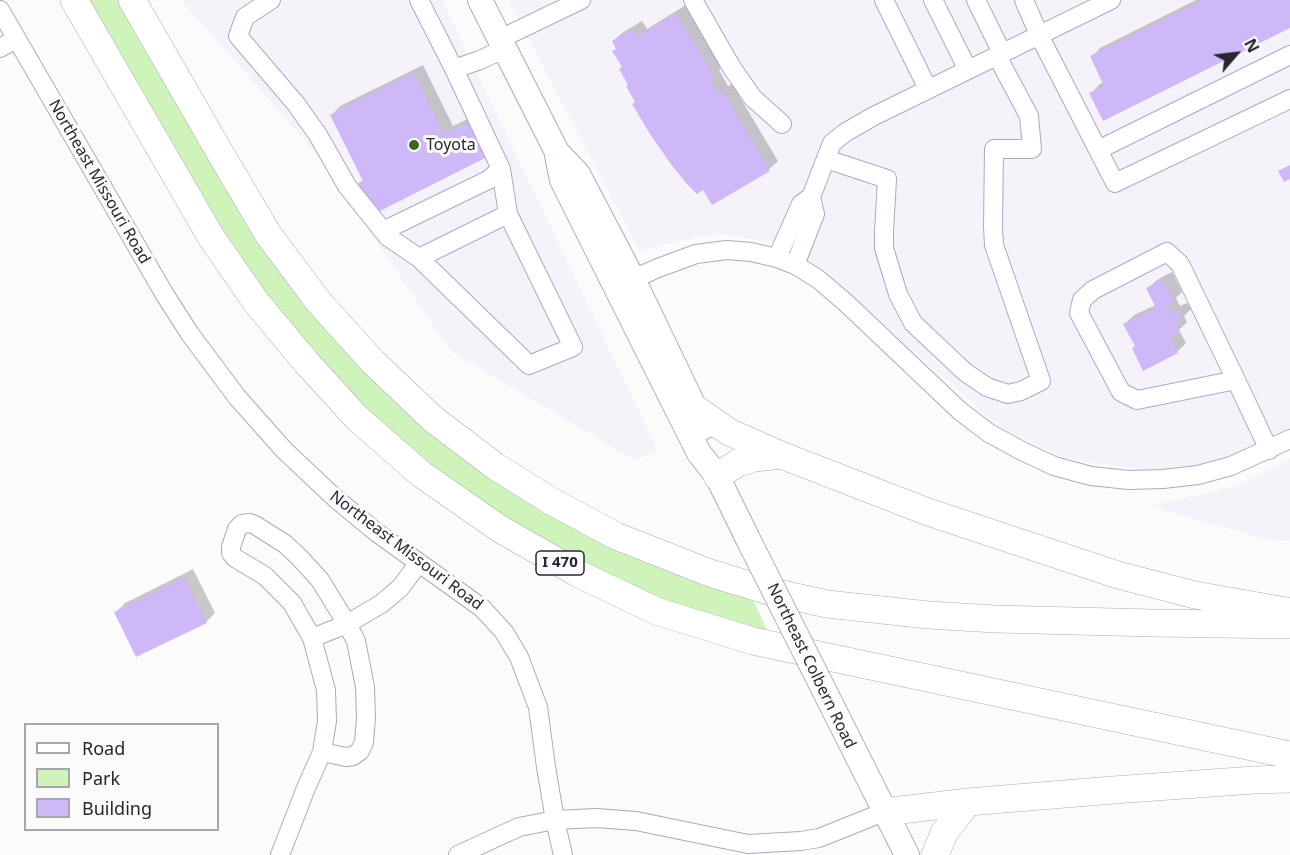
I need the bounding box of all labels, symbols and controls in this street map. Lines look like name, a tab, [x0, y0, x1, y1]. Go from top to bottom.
north arrow	[1206, 24, 1266, 84]
text: N	[1239, 35, 1265, 56]
street label: Northeast Missouri Road	[44, 96, 154, 268]
place label: Toyota	[426, 135, 476, 155]
marker: Toyota	[407, 138, 421, 152]
street label: Northeast Missouri Road	[326, 487, 486, 615]
road number: I 470	[536, 551, 584, 575]
street label: Northeast Colbern Road	[763, 580, 859, 752]
legend	[24, 723, 219, 831]
text: Road	[82, 736, 125, 760]
text: Park	[82, 766, 120, 790]
text: Building	[82, 796, 152, 820]

